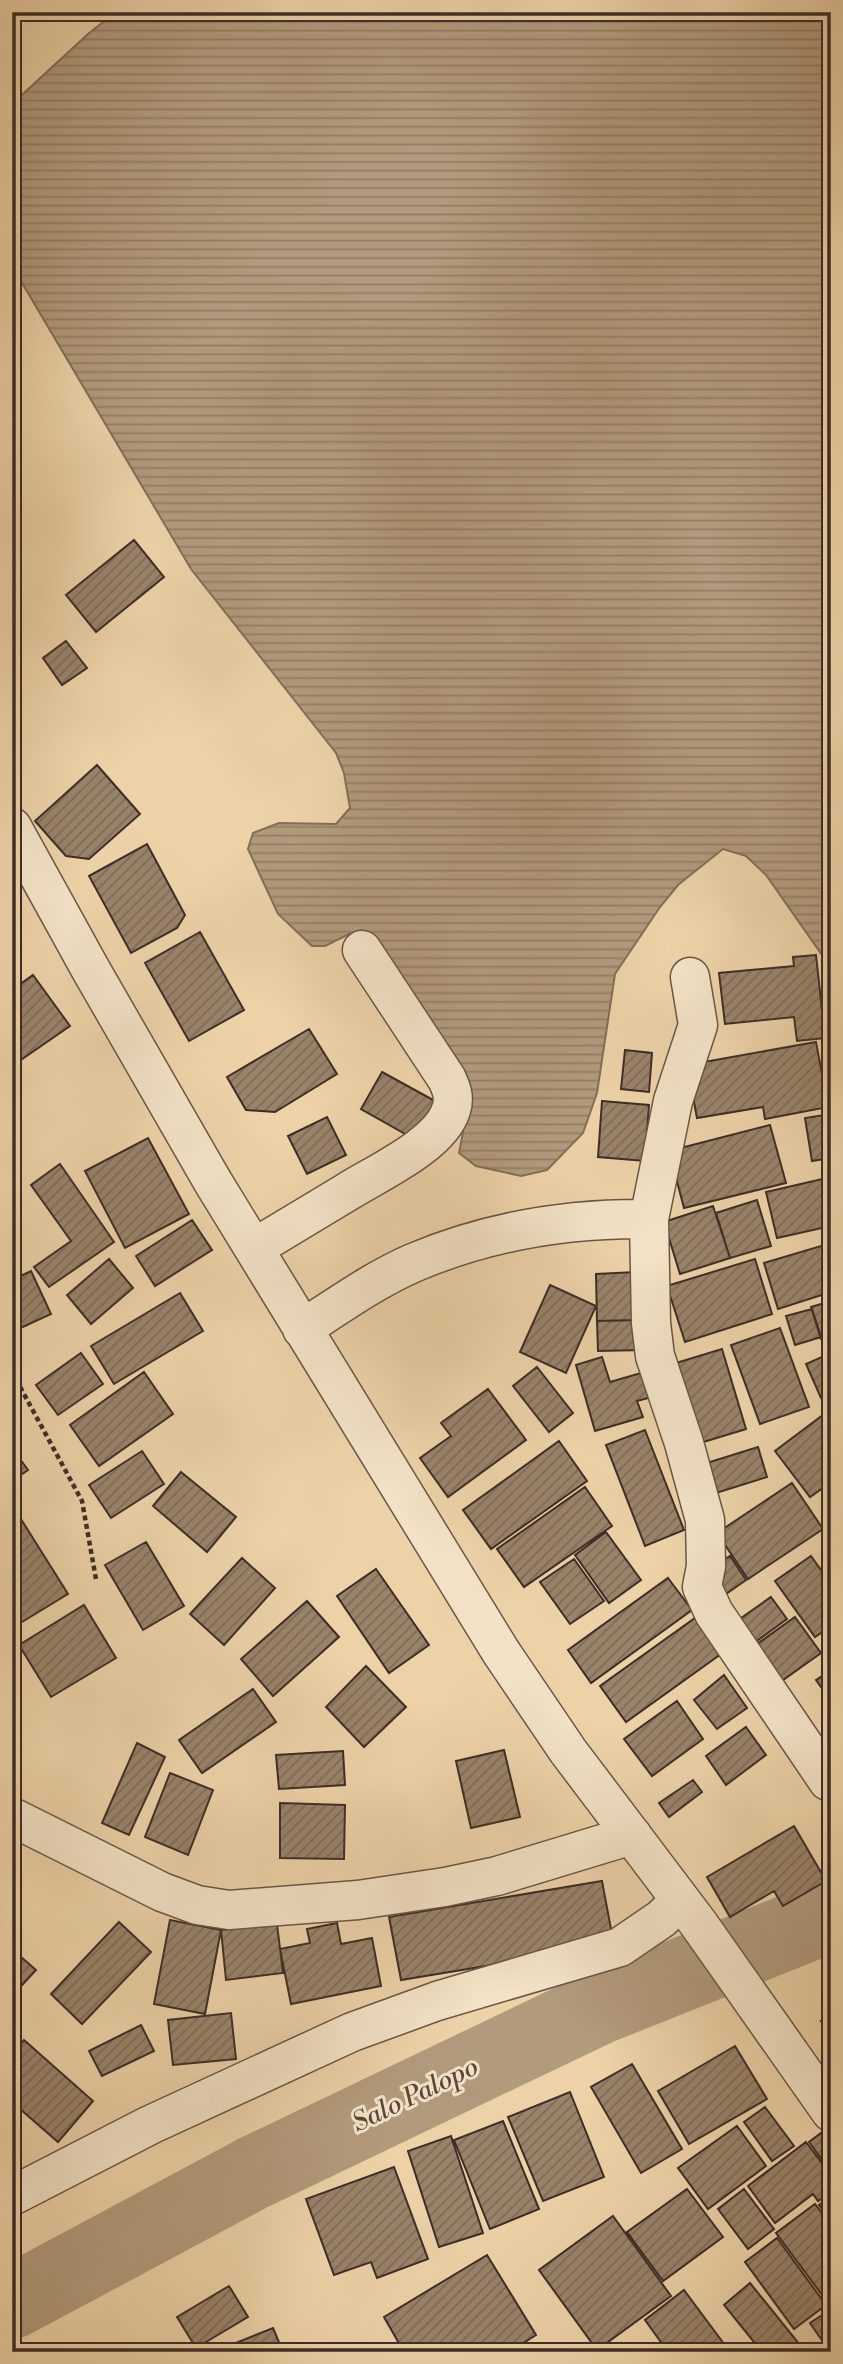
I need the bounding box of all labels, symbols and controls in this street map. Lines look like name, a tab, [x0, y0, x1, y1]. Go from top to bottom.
water label: Salo Palopo	[347, 2051, 483, 2139]

